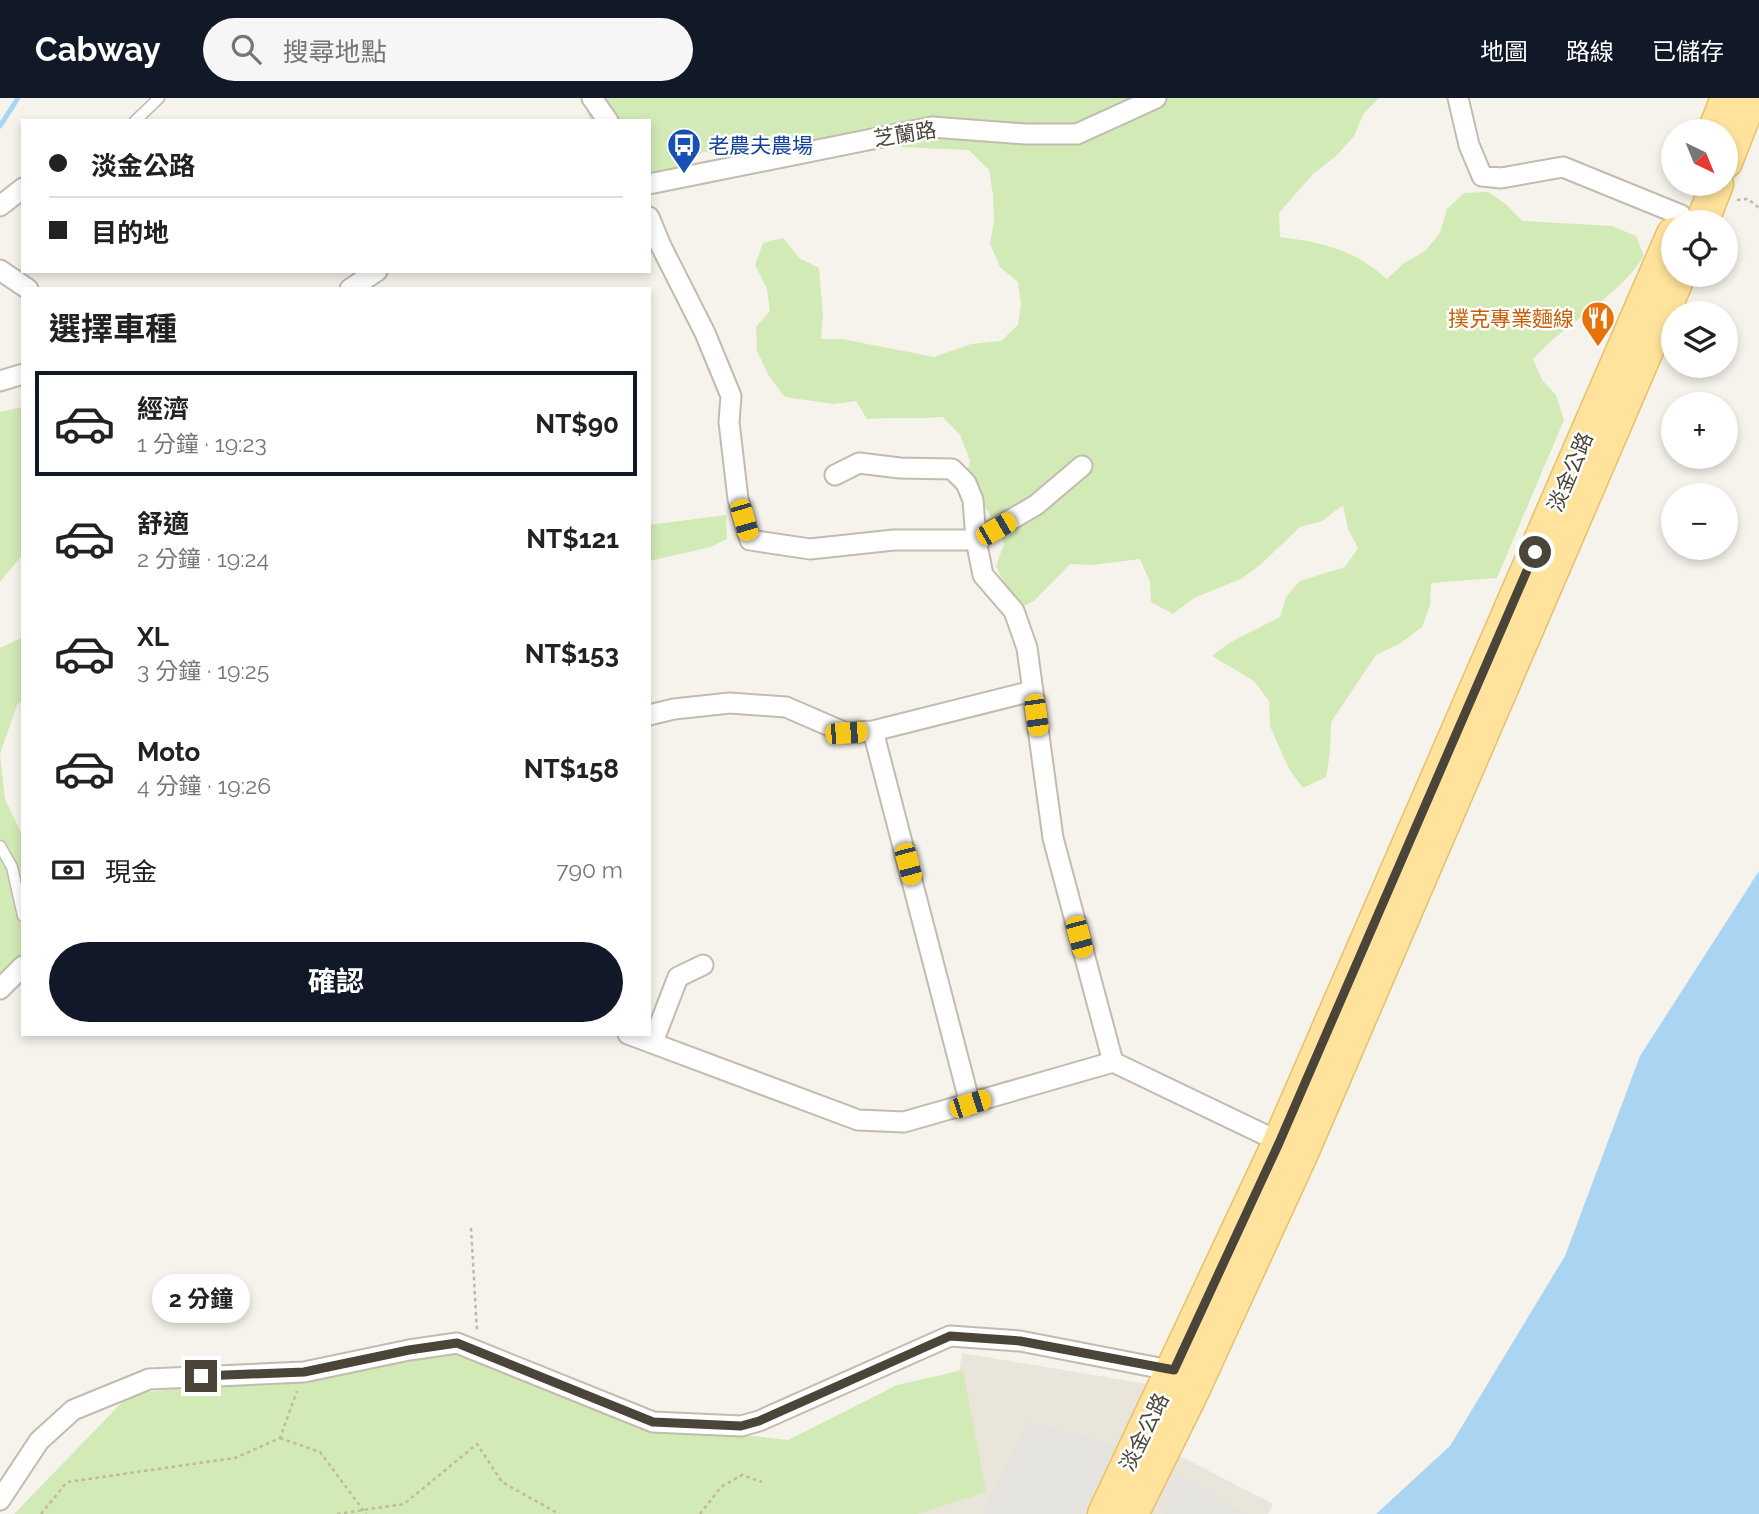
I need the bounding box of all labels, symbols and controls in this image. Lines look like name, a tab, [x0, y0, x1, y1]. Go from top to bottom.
search box	[203, 18, 693, 81]
text: Cabway	[35, 30, 161, 69]
icon: search	[227, 30, 265, 68]
text: 搜尋地點	[283, 37, 387, 67]
text: 地圖	[1480, 37, 1528, 66]
text: 路線	[1566, 37, 1614, 66]
text: 已儲存	[1652, 37, 1724, 66]
street label: 芝蘭路	[872, 117, 938, 151]
north arrow	[1661, 119, 1738, 196]
map controls	[1661, 119, 1738, 560]
bus stop icon: 老農夫農場	[665, 126, 703, 175]
place label: 老農夫農場	[708, 133, 813, 158]
text: 淡金公路	[91, 151, 195, 181]
button: locate	[1661, 210, 1738, 287]
text: 目的地	[91, 218, 169, 248]
restaurant icon: 撲克專業麵線	[1579, 299, 1617, 348]
button: layers	[1661, 301, 1738, 378]
place label: 撲克專業麵線	[1448, 306, 1574, 331]
text: 選擇車種	[49, 310, 177, 347]
icon: car	[53, 392, 116, 455]
button: +	[1661, 392, 1738, 469]
text: 經濟	[137, 394, 189, 424]
text: NT$90	[535, 409, 619, 439]
street label: 淡金公路	[1542, 428, 1598, 516]
text: 1 分鐘 · 19:23	[137, 430, 267, 457]
button: −	[1661, 483, 1738, 560]
car	[729, 497, 760, 543]
icon: car	[53, 507, 116, 570]
text: 舒適	[137, 509, 189, 539]
car	[973, 509, 1020, 549]
text: NT$121	[526, 524, 619, 554]
route start	[1519, 536, 1551, 568]
text: 2 分鐘 · 19:24	[137, 545, 269, 572]
icon: car	[53, 622, 116, 685]
text: XL	[137, 622, 169, 652]
text: NT$153	[525, 639, 619, 669]
text: 3 分鐘 · 19:25	[137, 657, 269, 684]
car	[1023, 693, 1050, 737]
car	[825, 721, 868, 745]
icon: car	[53, 737, 116, 800]
text: Moto	[137, 737, 200, 767]
text: NT$158	[524, 754, 619, 784]
text: 4 分鐘 · 19:26	[137, 772, 271, 799]
car	[893, 841, 924, 887]
icon: cash	[49, 851, 87, 889]
text: 790 m	[556, 856, 623, 883]
text: 現金	[105, 857, 157, 887]
car	[1064, 914, 1095, 960]
button: 確認	[49, 942, 623, 1022]
car	[947, 1088, 994, 1120]
callout: 2 分鐘	[152, 1274, 250, 1324]
text: 2 分鐘	[169, 1285, 233, 1312]
route end	[185, 1360, 217, 1392]
street label: 淡金公路	[1114, 1389, 1174, 1475]

